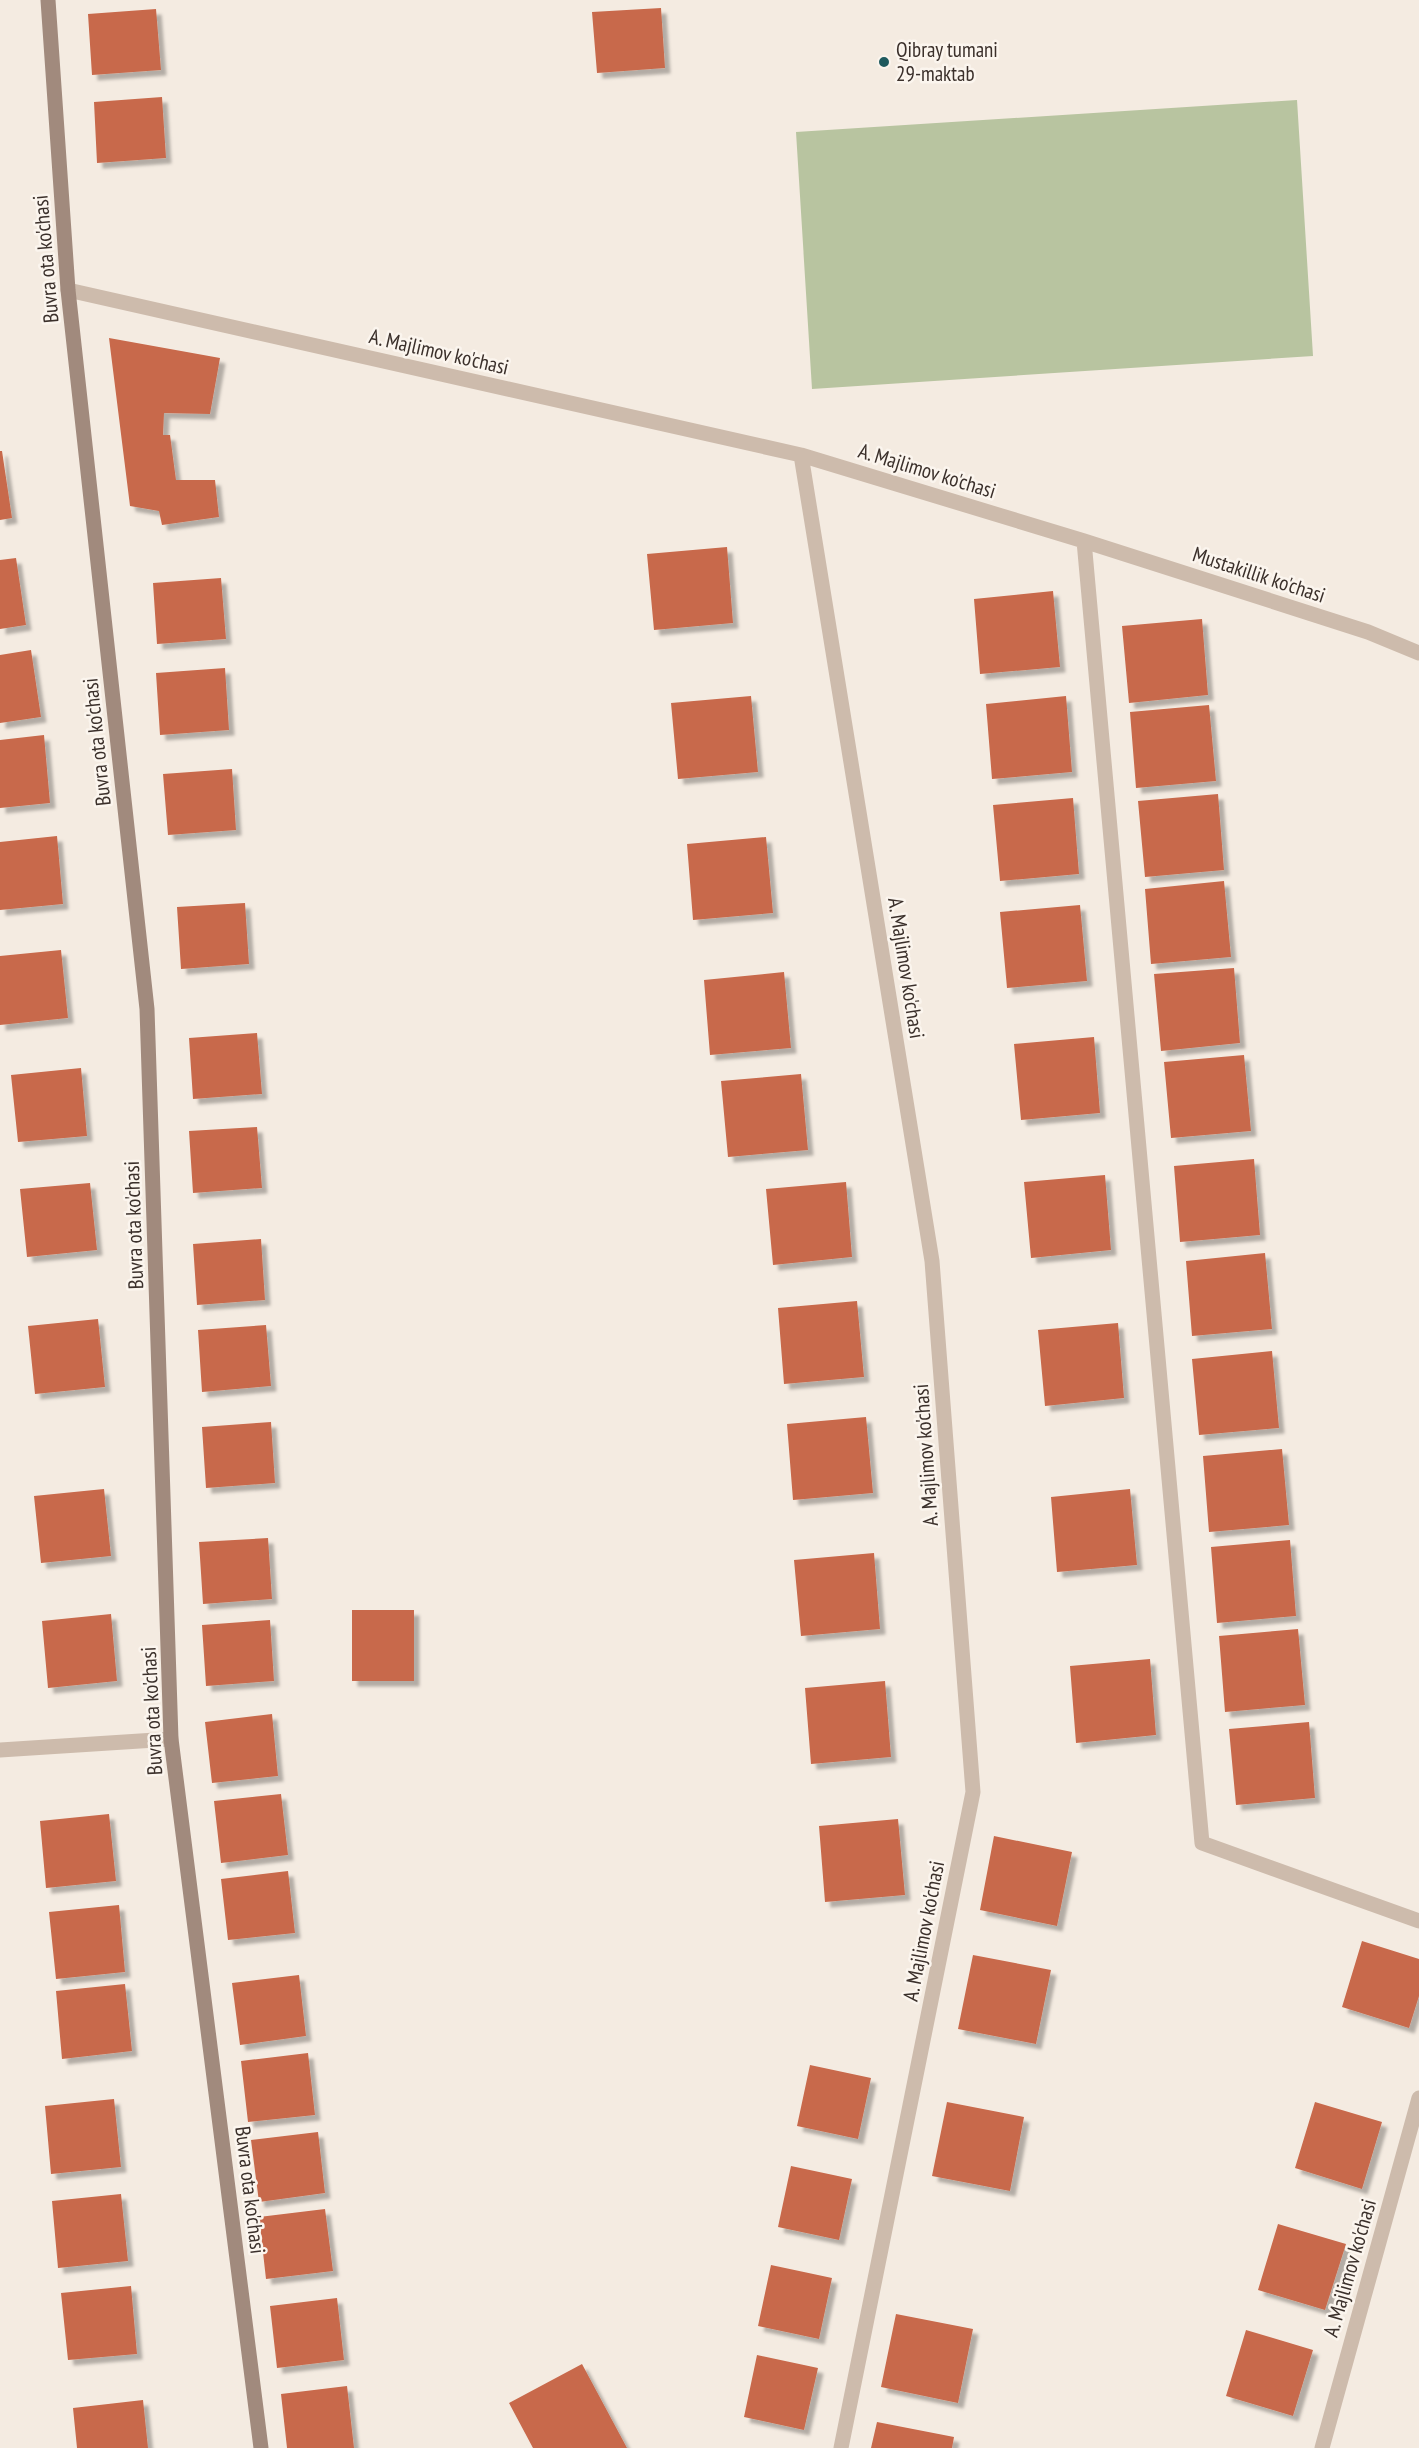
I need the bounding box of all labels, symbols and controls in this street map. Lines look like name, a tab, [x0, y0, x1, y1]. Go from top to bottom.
place label: Qibray tumani 29-maktab	[896, 36, 998, 87]
marker: Qibray tumani 29-maktab	[877, 55, 891, 69]
street label: Buvra ota ko'chasi	[26, 194, 65, 324]
street label: A. Majlimov ko'chasi	[367, 322, 511, 381]
street label: A. Majlimov ko'chasi	[855, 437, 999, 504]
street label: Mustakillik ko'chasi	[1189, 540, 1329, 609]
street label: Buvra ota ko'chasi	[76, 677, 117, 807]
street label: A. Majlimov ko'chasi	[882, 896, 931, 1040]
street label: Buvra ota ko'chasi	[118, 1160, 149, 1290]
street label: A. Majlimov ko'chasi	[907, 1383, 944, 1527]
street label: Buvra ota ko'chasi	[135, 1646, 168, 1776]
street label: A. Majlimov ko'chasi	[897, 1858, 950, 2003]
street label: Buvra ota ko'chasi	[229, 2125, 272, 2255]
street label: A. Majlimov ko'chasi	[1317, 2196, 1382, 2340]

